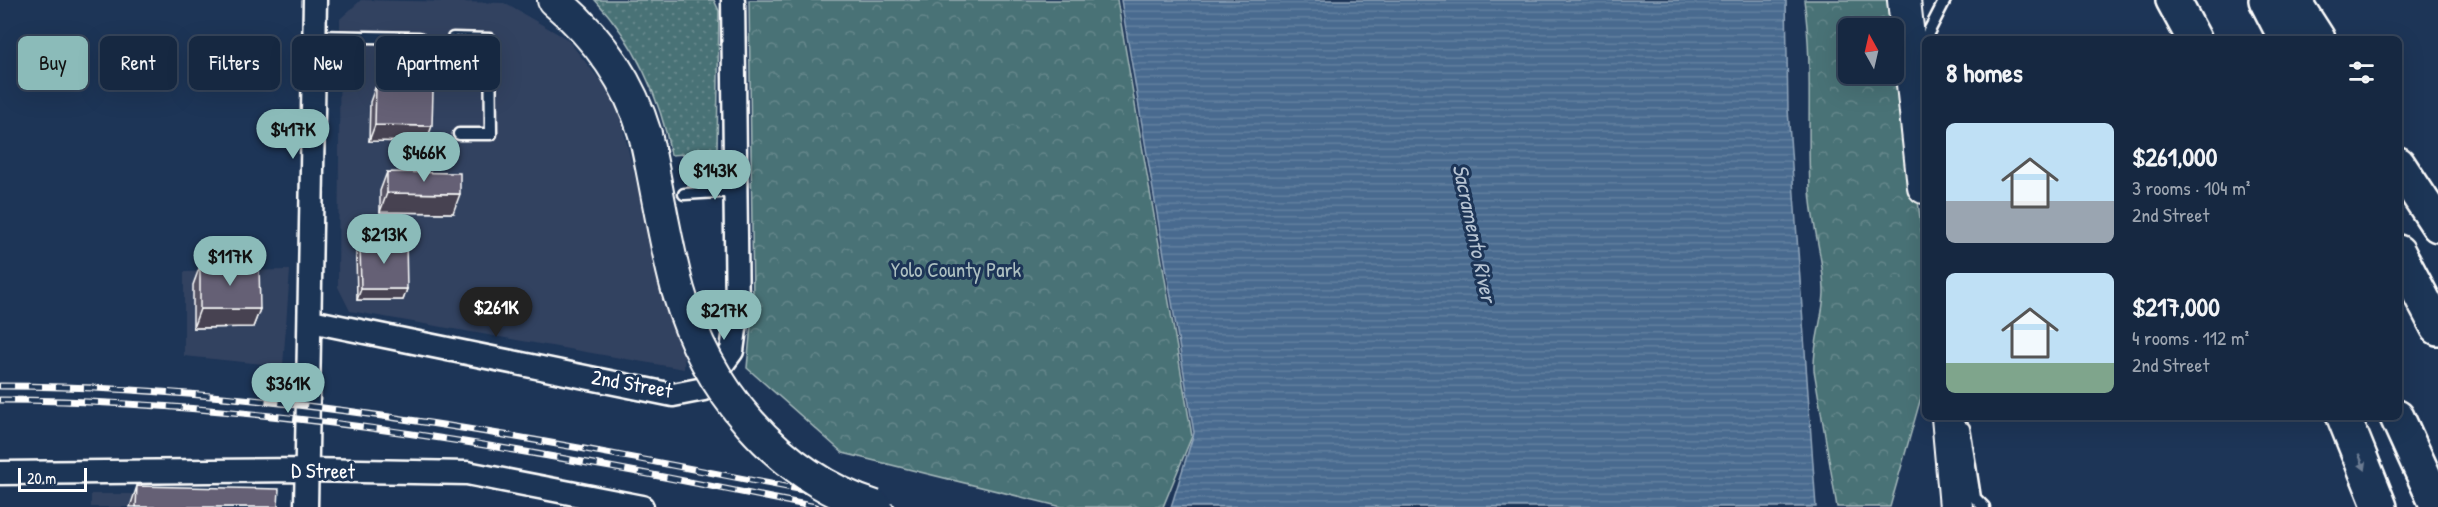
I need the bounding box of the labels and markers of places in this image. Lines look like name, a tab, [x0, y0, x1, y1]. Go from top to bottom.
pin: $417K	[251, 109, 335, 160]
pin: $466K	[382, 132, 466, 183]
pin: $143K	[673, 150, 757, 201]
pin: $213K	[342, 214, 426, 265]
pin: $117K	[188, 236, 272, 287]
pin: $261K	[454, 287, 538, 338]
pin: $217K	[682, 290, 766, 341]
pin: $361K	[246, 363, 330, 414]

